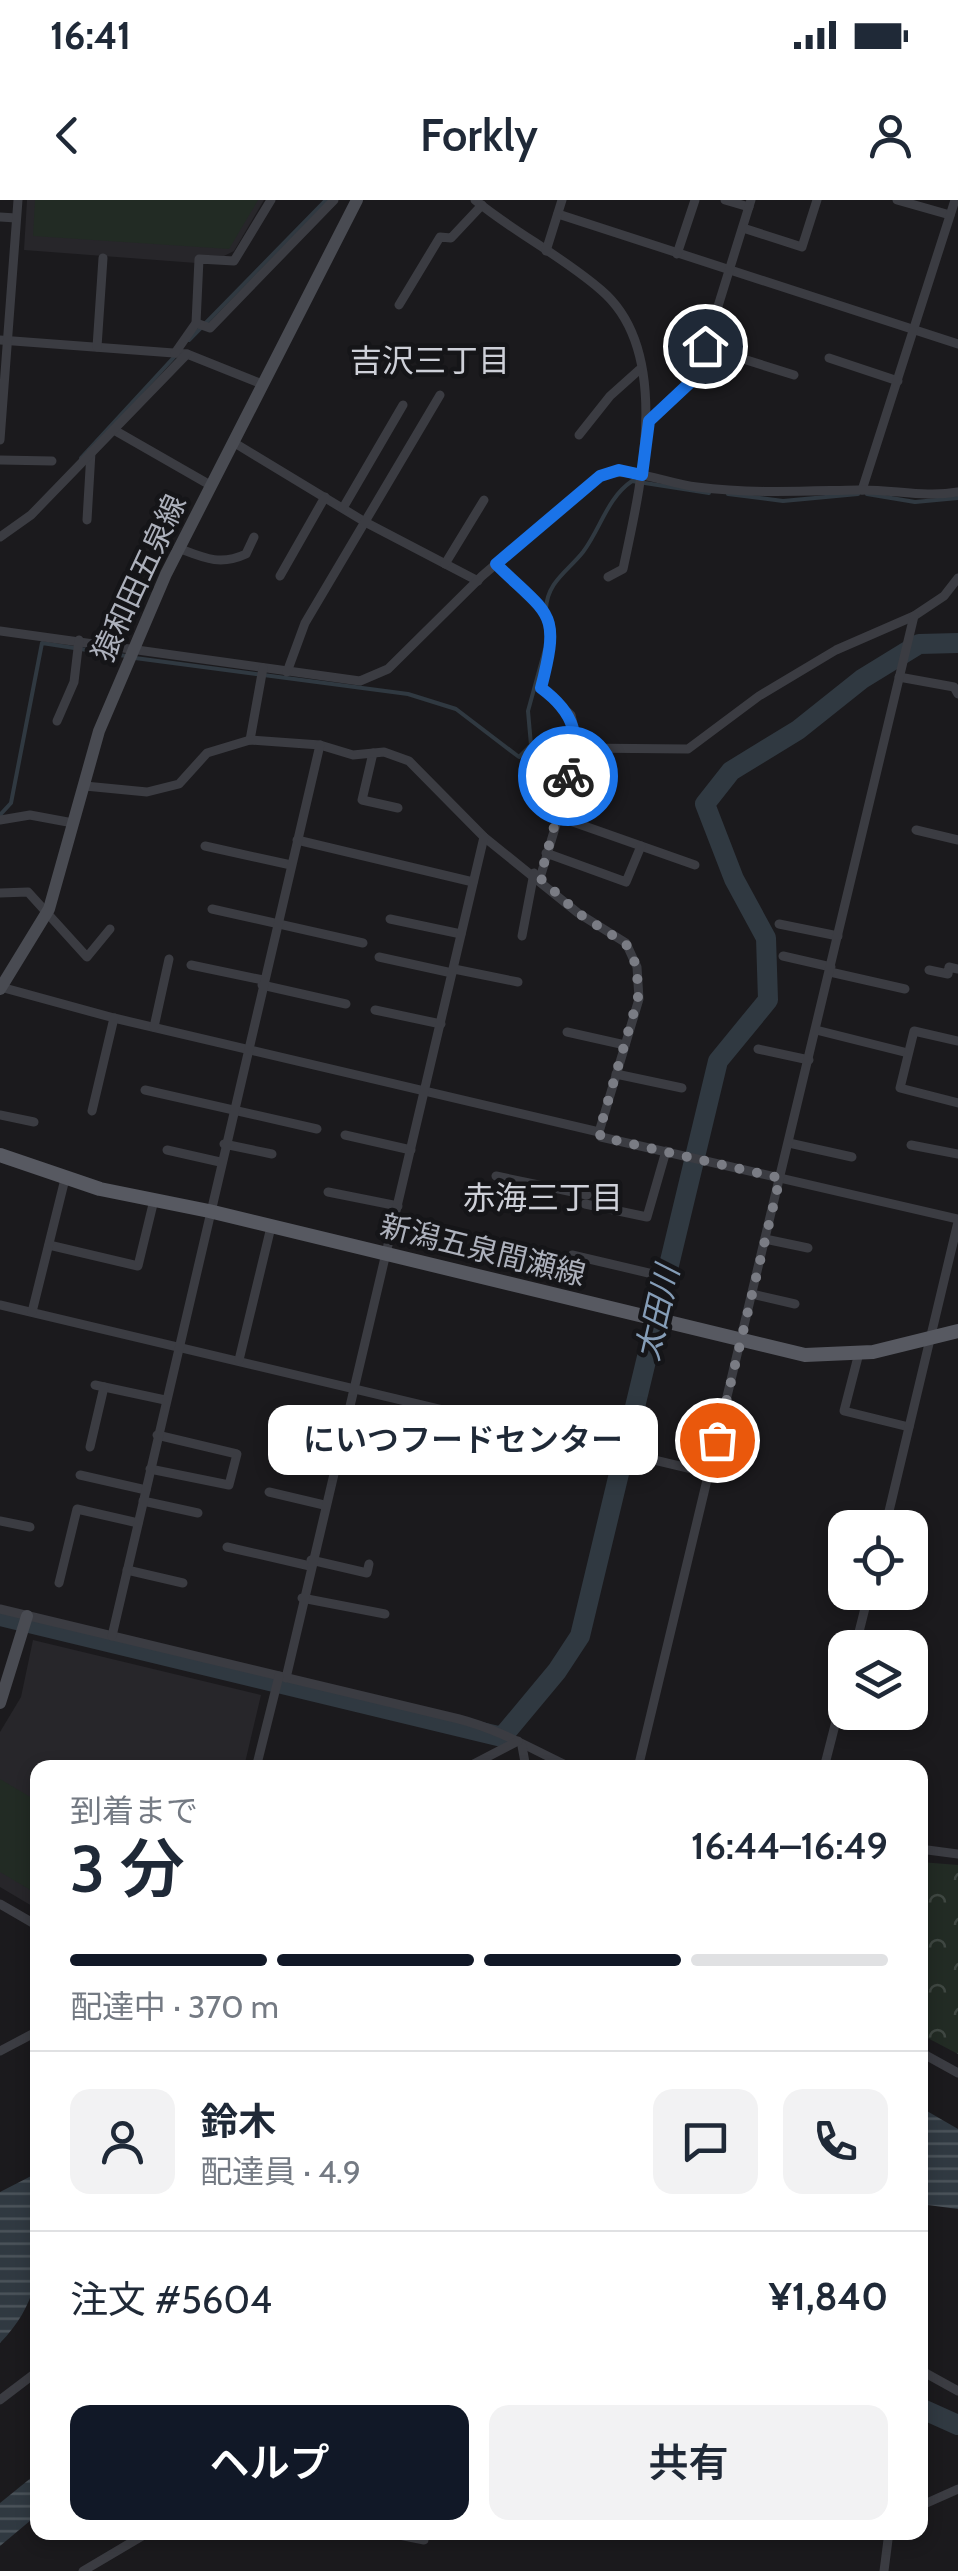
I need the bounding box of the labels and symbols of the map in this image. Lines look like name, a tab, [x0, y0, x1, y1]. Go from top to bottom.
pin	[663, 304, 748, 389]
district label: 吉沢三丁目	[350, 341, 510, 380]
street label: 猿和田五泉線	[84, 489, 194, 667]
courier	[518, 726, 618, 826]
district label: 赤海三丁目	[463, 1178, 623, 1217]
street label: 新潟五泉間瀬線	[377, 1207, 589, 1293]
water label: 太田川	[627, 1259, 687, 1364]
pin	[675, 1398, 760, 1483]
callout: にいつフードセンター	[267, 1405, 657, 1475]

